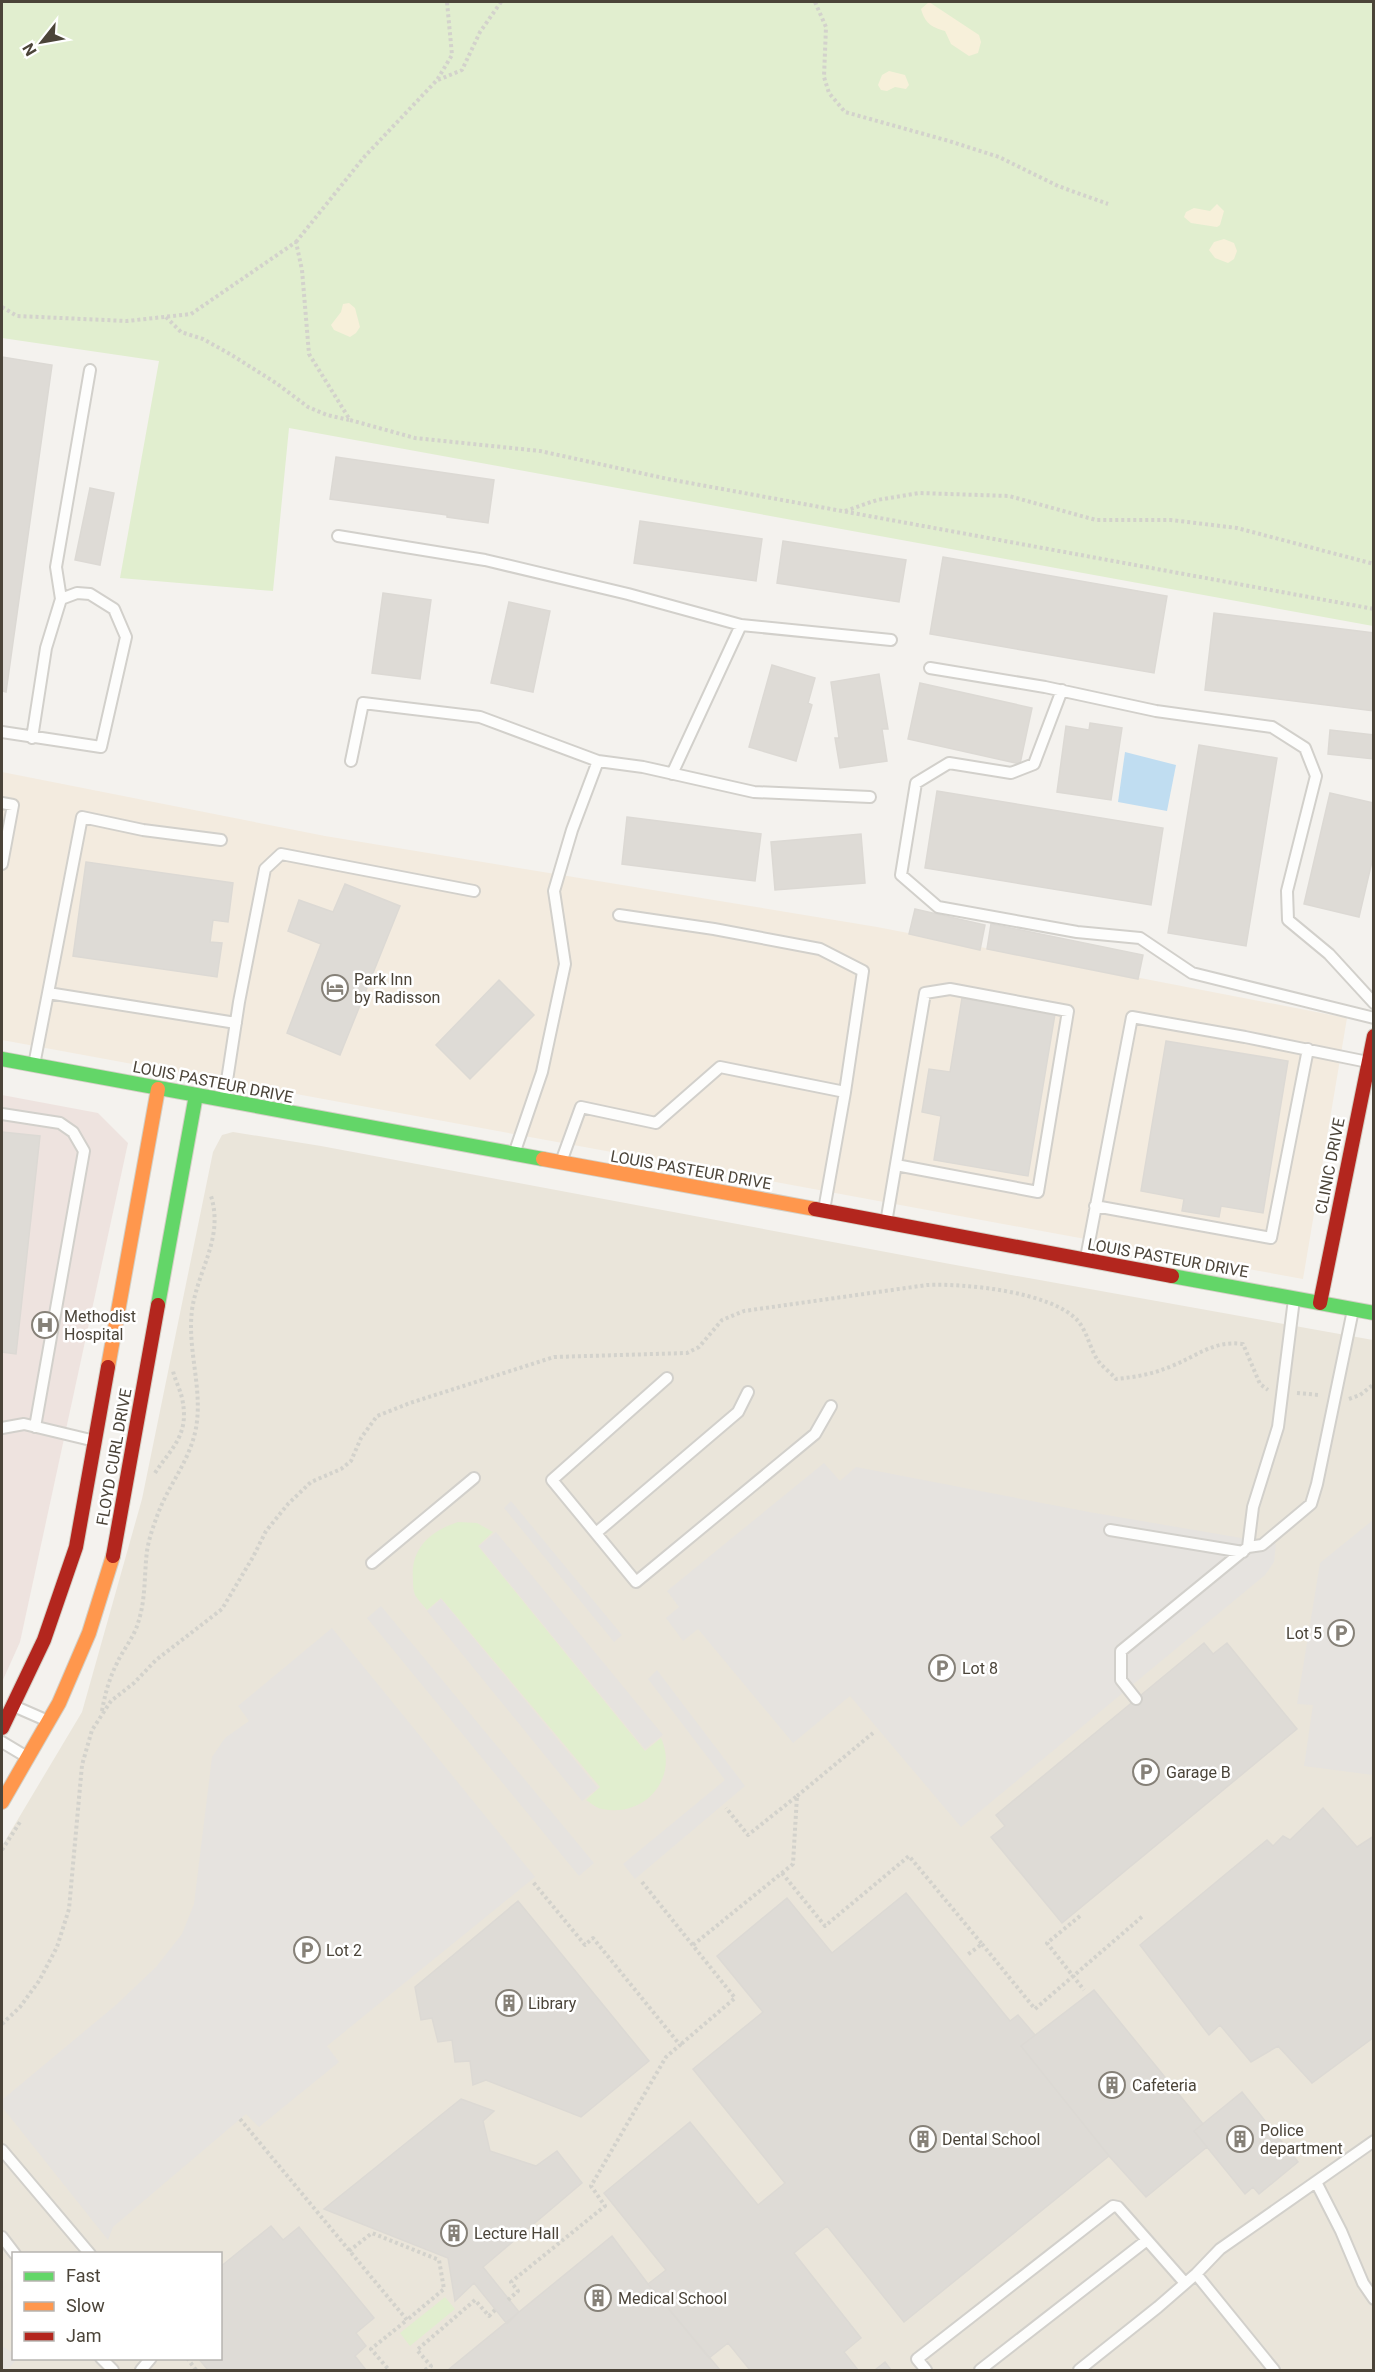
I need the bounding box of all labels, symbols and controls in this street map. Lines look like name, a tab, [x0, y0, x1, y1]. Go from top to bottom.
north arrow	[12, 12, 72, 72]
text: N	[19, 40, 41, 59]
place label: Park Inn by Radisson	[354, 970, 440, 1007]
hotel icon: Park Inn by Radisson	[320, 973, 350, 1003]
street label: LOUIS PASTEUR DRIVE	[131, 1057, 295, 1107]
street label: CLINIC DRIVE	[1311, 1116, 1349, 1216]
street label: LOUIS PASTEUR DRIVE	[609, 1146, 773, 1194]
street label: LOUIS PASTEUR DRIVE	[1086, 1234, 1250, 1282]
place label: Methodist Hospital	[64, 1307, 136, 1344]
hospital icon: Methodist Hospital	[30, 1310, 60, 1340]
street label: FLOYD CURL DRIVE	[93, 1387, 135, 1527]
parking icon: Lot 5	[1326, 1618, 1356, 1648]
place label: Lot 5	[1286, 1624, 1322, 1643]
parking icon: Lot 8	[927, 1653, 957, 1683]
place label: Lot 8	[962, 1659, 998, 1678]
parking icon: Garage B	[1131, 1757, 1161, 1787]
place label: Garage B	[1166, 1763, 1231, 1782]
parking icon: Lot 2	[292, 1935, 322, 1965]
place label: Lot 2	[326, 1941, 362, 1960]
building icon: Library	[494, 1988, 524, 2018]
place label: Library	[528, 1994, 577, 2013]
building icon: Cafeteria	[1097, 2070, 1127, 2100]
place label: Cafeteria	[1132, 2076, 1197, 2095]
place label: Police department	[1260, 2121, 1343, 2158]
building icon: Dental School	[908, 2124, 938, 2154]
building icon: Police department	[1225, 2124, 1255, 2154]
place label: Dental School	[942, 2130, 1040, 2149]
building icon: Lecture Hall	[439, 2218, 469, 2248]
place label: Lecture Hall	[474, 2224, 559, 2243]
legend	[12, 2252, 222, 2360]
text: Fast	[66, 2265, 101, 2286]
building icon: Medical School	[583, 2283, 613, 2313]
place label: Medical School	[618, 2289, 727, 2308]
text: Slow	[66, 2295, 105, 2316]
text: Jam	[66, 2325, 102, 2346]

